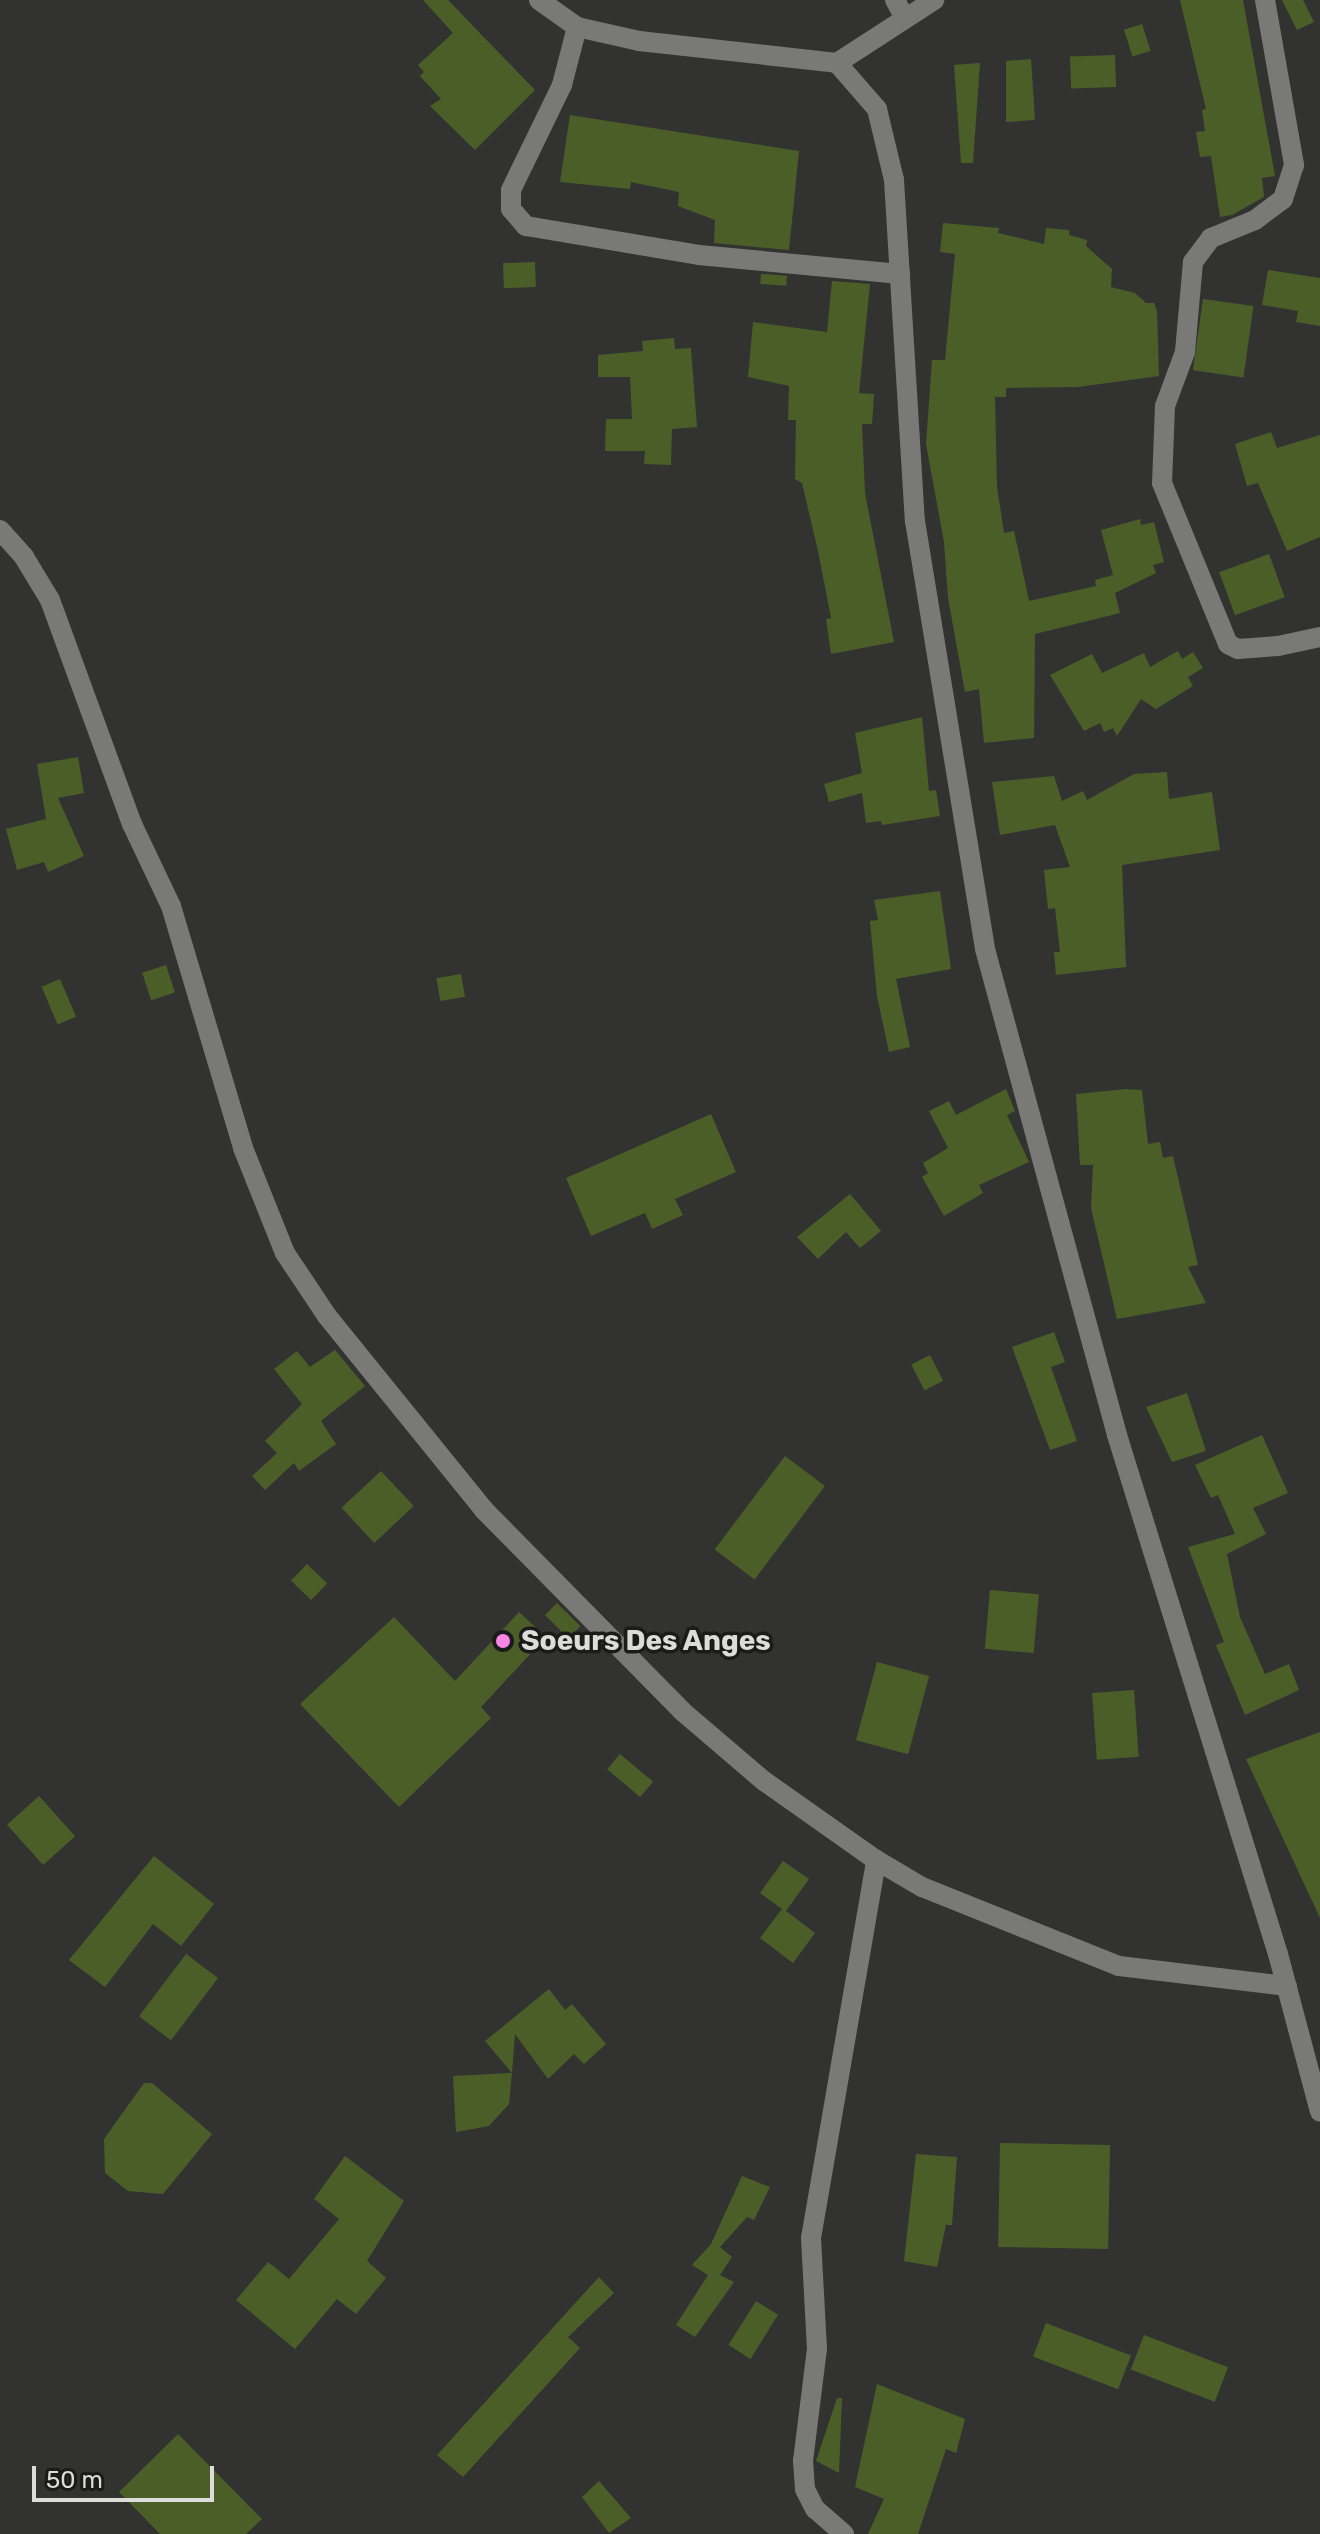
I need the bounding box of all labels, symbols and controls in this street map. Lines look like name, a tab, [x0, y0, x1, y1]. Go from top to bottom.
place label: Soeurs Des Anges	[521, 1624, 771, 1658]
marker: Soeurs Des Anges	[492, 1630, 514, 1652]
scale bar	[36, 2450, 218, 2500]
text: 50 m	[46, 2466, 103, 2494]

